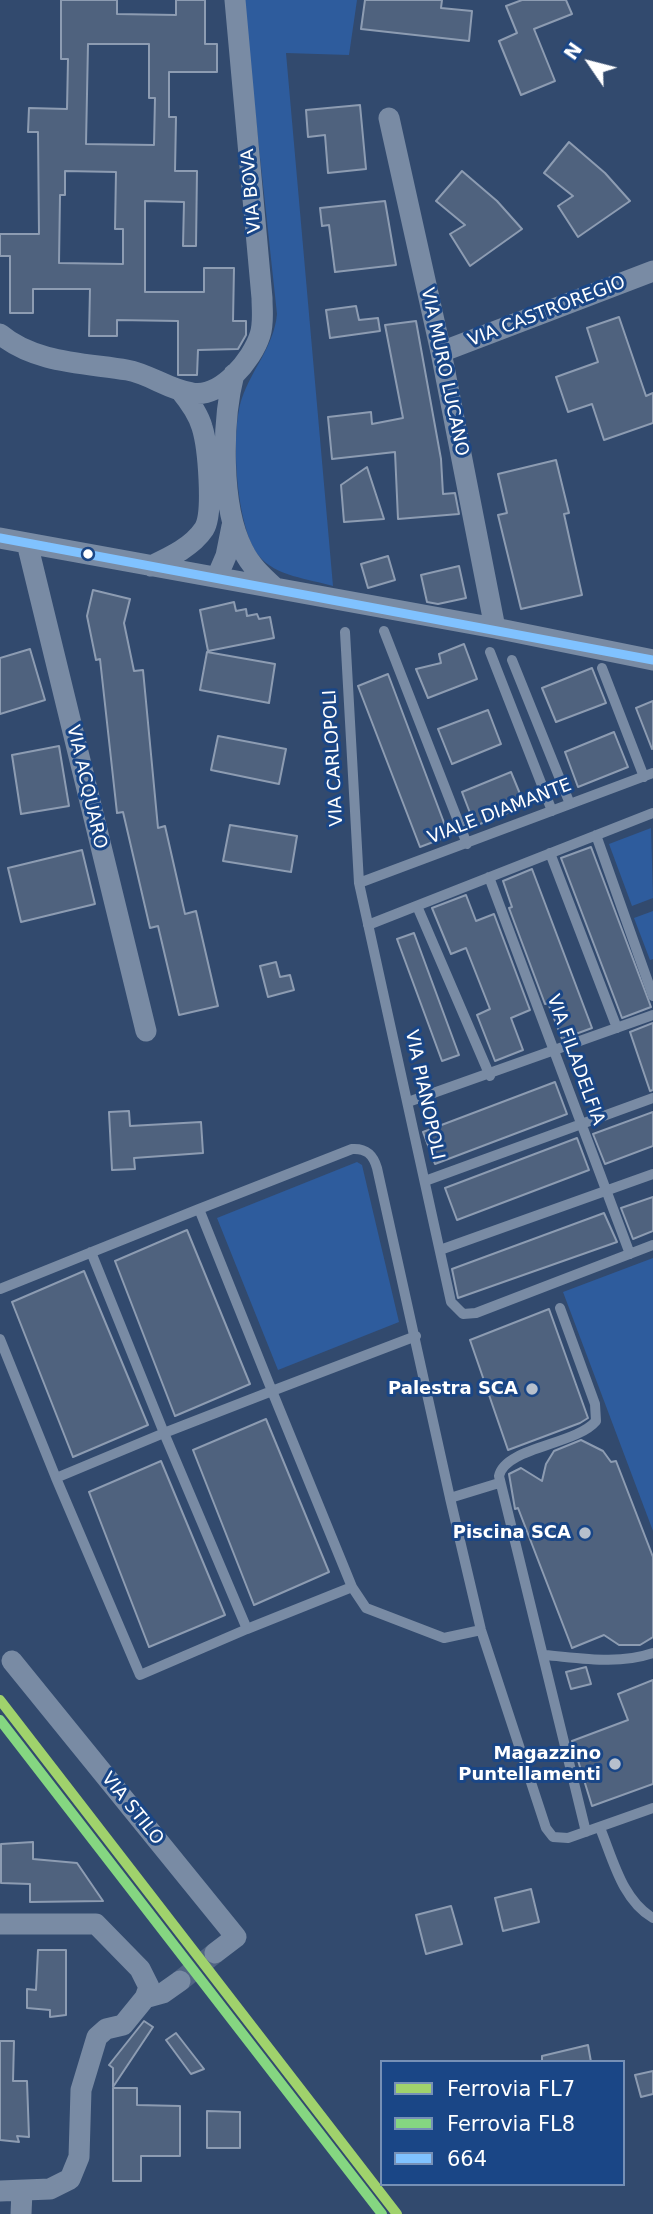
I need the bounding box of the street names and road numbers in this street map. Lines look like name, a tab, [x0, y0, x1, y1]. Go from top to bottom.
street label: VIA BOVA	[238, 148, 266, 234]
street label: VIA CASTROREGIO	[465, 272, 629, 352]
street label: VIA MURO LUCANO	[416, 286, 472, 458]
street label: VIA CARLOPOLI	[320, 689, 348, 827]
street label: VIA ACQUARO	[61, 723, 111, 851]
street label: VIALE DIAMANTE	[425, 775, 575, 849]
street label: VIA FILADELFIA	[541, 992, 609, 1128]
street label: VIA PIANOPOLI	[400, 1028, 448, 1162]
street label: VIA STILO	[96, 1768, 168, 1850]

